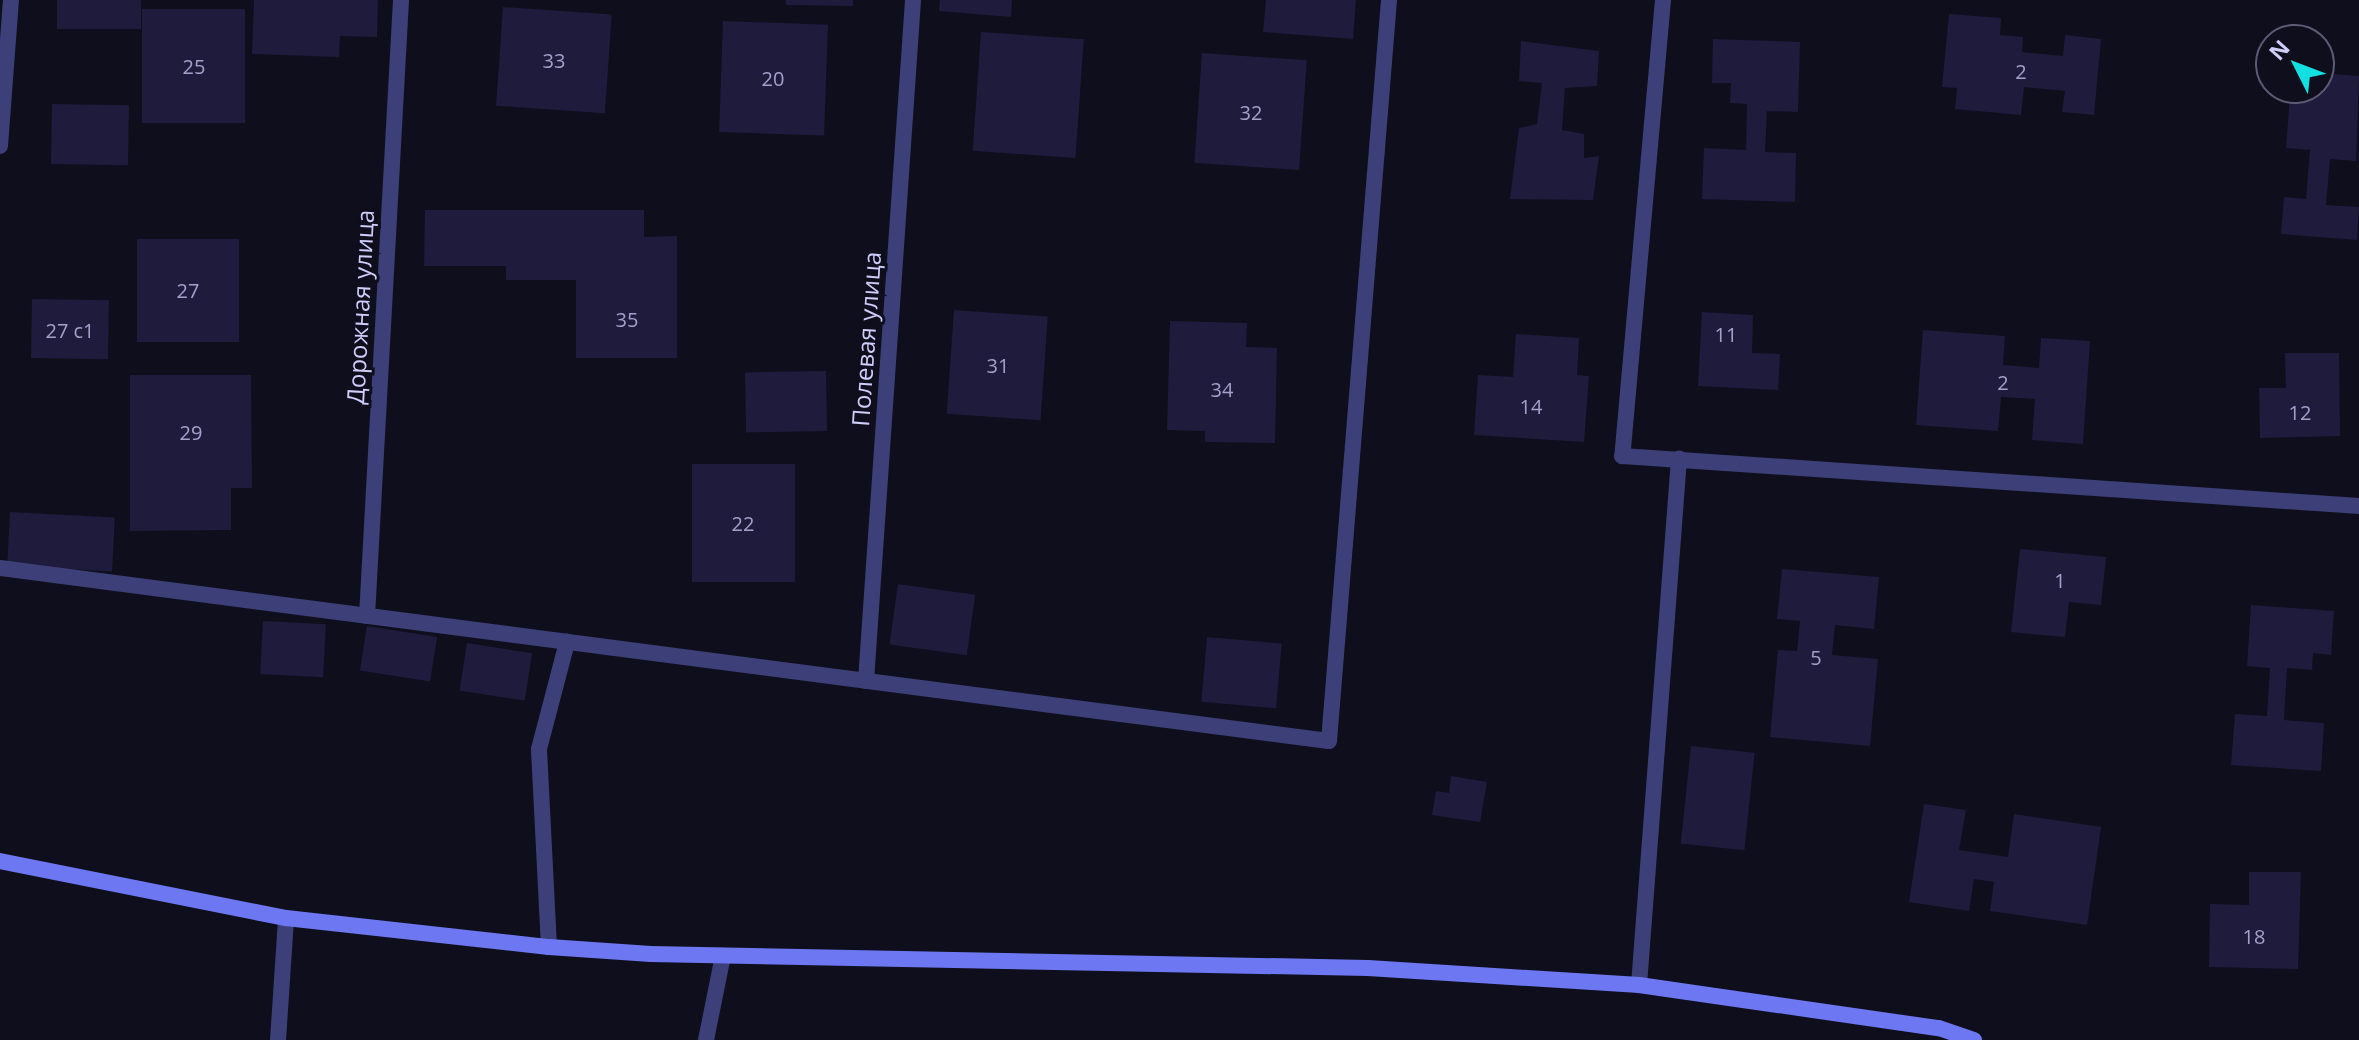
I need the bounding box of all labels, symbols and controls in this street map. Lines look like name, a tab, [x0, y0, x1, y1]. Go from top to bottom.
north arrow	[2255, 24, 2335, 104]
text: N	[2262, 33, 2296, 66]
house number: 33	[543, 48, 565, 72]
house number: 25	[183, 54, 205, 78]
house number: 2	[2015, 59, 2027, 83]
house number: 20	[762, 66, 784, 90]
house number: 32	[1240, 100, 1262, 124]
street label: Дорожная улица	[341, 209, 379, 405]
street label: Полевая улица	[846, 251, 886, 427]
house number: 27	[177, 278, 199, 302]
house number: 35	[616, 307, 638, 331]
house number: 27 с1	[45, 318, 95, 342]
house number: 11	[1715, 322, 1737, 346]
house number: 31	[987, 353, 1009, 377]
house number: 2	[1997, 370, 2009, 394]
house number: 34	[1211, 377, 1233, 401]
house number: 14	[1520, 394, 1542, 418]
house number: 12	[2289, 400, 2311, 424]
house number: 29	[180, 420, 202, 444]
house number: 22	[732, 511, 754, 535]
house number: 1	[2054, 568, 2066, 592]
house number: 5	[1810, 645, 1822, 669]
house number: 18	[2243, 924, 2265, 948]

